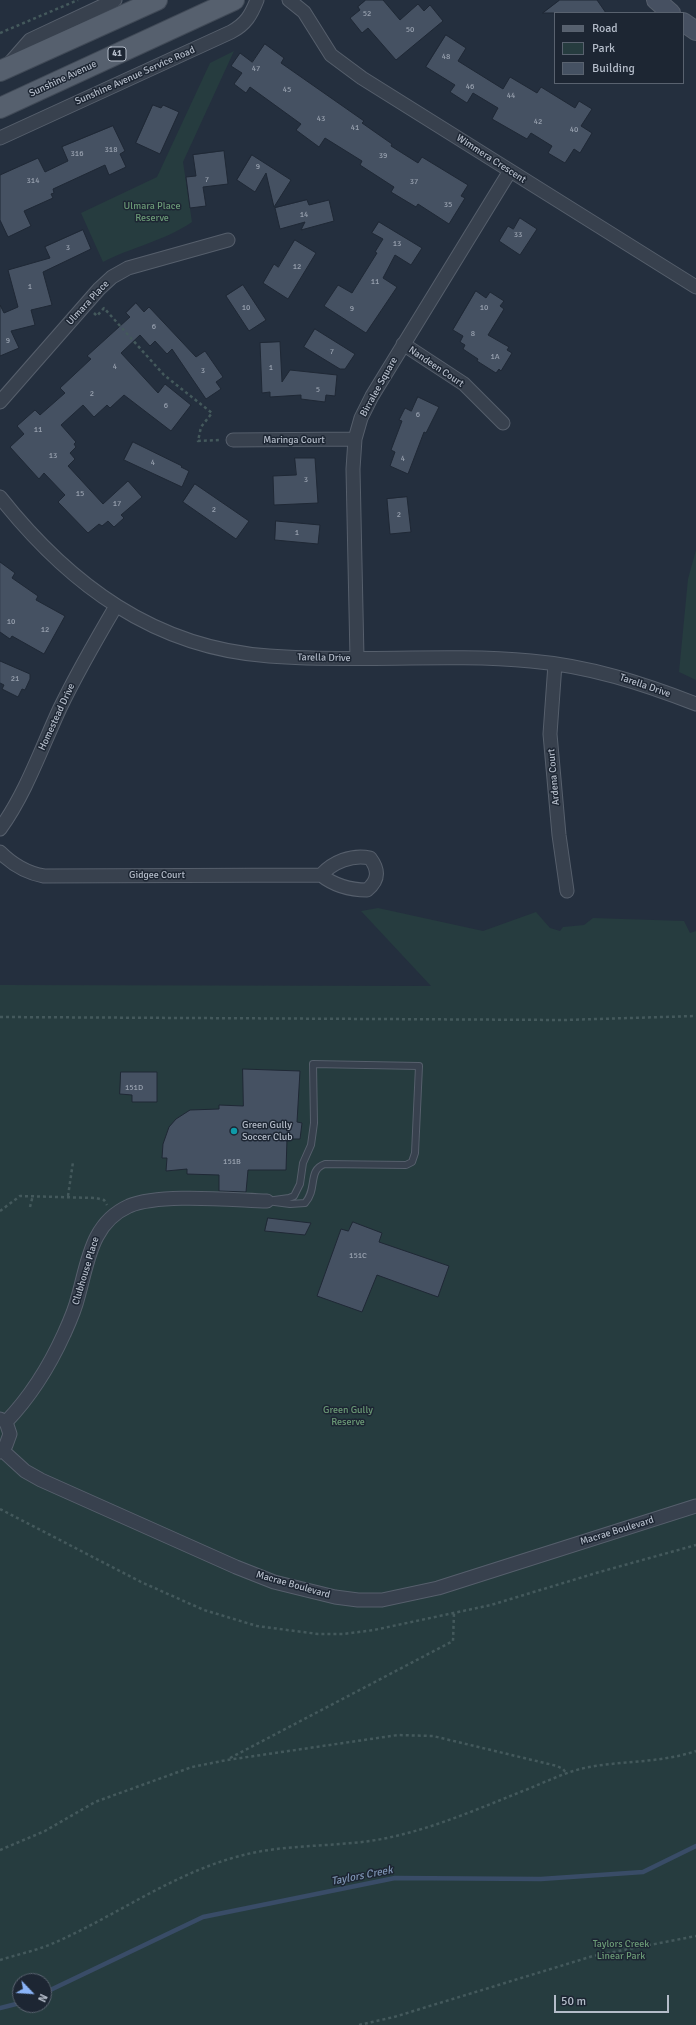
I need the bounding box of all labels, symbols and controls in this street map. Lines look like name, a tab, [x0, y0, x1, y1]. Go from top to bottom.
house number: 52	[363, 9, 371, 19]
legend	[554, 12, 684, 84]
text: Road	[592, 21, 618, 36]
house number: 50	[406, 25, 414, 35]
text: Park	[592, 41, 615, 56]
street label: Sunshine Avenue Service Road	[73, 44, 197, 108]
road number: 41	[108, 47, 126, 61]
house number: 48	[442, 52, 450, 62]
street label: Sunshine Avenue	[27, 58, 99, 100]
text: Building	[592, 61, 635, 76]
house number: 47	[252, 64, 260, 74]
house number: 46	[466, 82, 474, 92]
house number: 45	[283, 85, 291, 95]
house number: 44	[507, 91, 515, 101]
house number: 43	[317, 114, 325, 124]
house number: 42	[534, 117, 542, 127]
house number: 41	[351, 123, 359, 133]
house number: 40	[570, 125, 578, 135]
street label: Wimmera Crescent	[454, 132, 528, 186]
house number: 318	[105, 145, 117, 155]
house number: 316	[71, 149, 83, 159]
house number: 39	[379, 151, 387, 161]
house number: 9	[256, 162, 260, 172]
house number: 7	[205, 175, 209, 185]
house number: 314	[27, 176, 39, 186]
house number: 37	[410, 177, 418, 187]
park label: Ulmara Place Reserve	[124, 200, 180, 224]
house number: 35	[444, 200, 452, 210]
house number: 14	[300, 210, 308, 220]
house number: 33	[514, 230, 522, 240]
house number: 13	[393, 239, 401, 249]
house number: 3	[66, 243, 70, 253]
house number: 12	[293, 262, 301, 272]
house number: 11	[371, 277, 379, 287]
street label: Ulmara Place	[64, 278, 112, 328]
house number: 1	[28, 282, 32, 292]
house number: 10	[242, 303, 250, 313]
house number: 10	[480, 303, 488, 313]
house number: 9	[350, 304, 354, 314]
house number: 6	[152, 322, 156, 332]
house number: 8	[471, 329, 475, 339]
house number: 9	[6, 336, 10, 346]
street label: Nandeen Court	[406, 344, 466, 390]
house number: 7	[330, 347, 334, 357]
house number: 1A	[490, 352, 500, 362]
street label: Birralee Square	[358, 355, 400, 419]
house number: 4	[113, 362, 117, 372]
house number: 1	[269, 363, 273, 373]
house number: 3	[201, 366, 205, 376]
house number: 5	[316, 385, 320, 395]
house number: 2	[90, 389, 94, 399]
house number: 6	[164, 401, 168, 411]
house number: 6	[416, 410, 420, 420]
house number: 11	[34, 425, 42, 435]
street label: Maringa Court	[263, 434, 325, 446]
house number: 13	[49, 451, 57, 461]
house number: 4	[401, 454, 405, 464]
house number: 4	[151, 458, 155, 468]
house number: 3	[304, 475, 308, 485]
house number: 15	[76, 489, 84, 499]
house number: 17	[113, 499, 121, 509]
house number: 2	[212, 505, 216, 515]
house number: 2	[397, 510, 401, 520]
house number: 1	[295, 528, 299, 538]
house number: 10	[7, 617, 15, 627]
house number: 12	[41, 625, 49, 635]
street label: Tarella Drive	[297, 652, 351, 664]
street label: Tarella Drive	[618, 672, 672, 700]
house number: 21	[11, 674, 19, 684]
street label: Homestead Drive	[36, 682, 78, 752]
street label: Ardena Court	[546, 748, 562, 806]
street label: Gidgee Court	[129, 869, 185, 881]
house number: 151D	[125, 1083, 143, 1093]
place label: Green Gully Soccer Club	[242, 1119, 293, 1142]
marker: Green Gully Soccer Club	[229, 1126, 239, 1136]
house number: 151B	[223, 1157, 241, 1167]
street label: Clubhouse Place	[70, 1235, 102, 1307]
house number: 151C	[349, 1251, 367, 1261]
park label: Green Gully Reserve	[323, 1404, 373, 1428]
street label: Macrae Boulevard	[579, 1514, 655, 1548]
street label: Macrae Boulevard	[255, 1569, 331, 1601]
water label: Taylors Creek	[330, 1864, 394, 1888]
park label: Taylors Creek Linear Park	[593, 1938, 649, 1962]
north arrow	[12, 1973, 52, 2013]
scale bar	[556, 1987, 671, 2013]
text: N	[35, 1992, 50, 2004]
text: 50 m	[561, 1994, 586, 2009]

